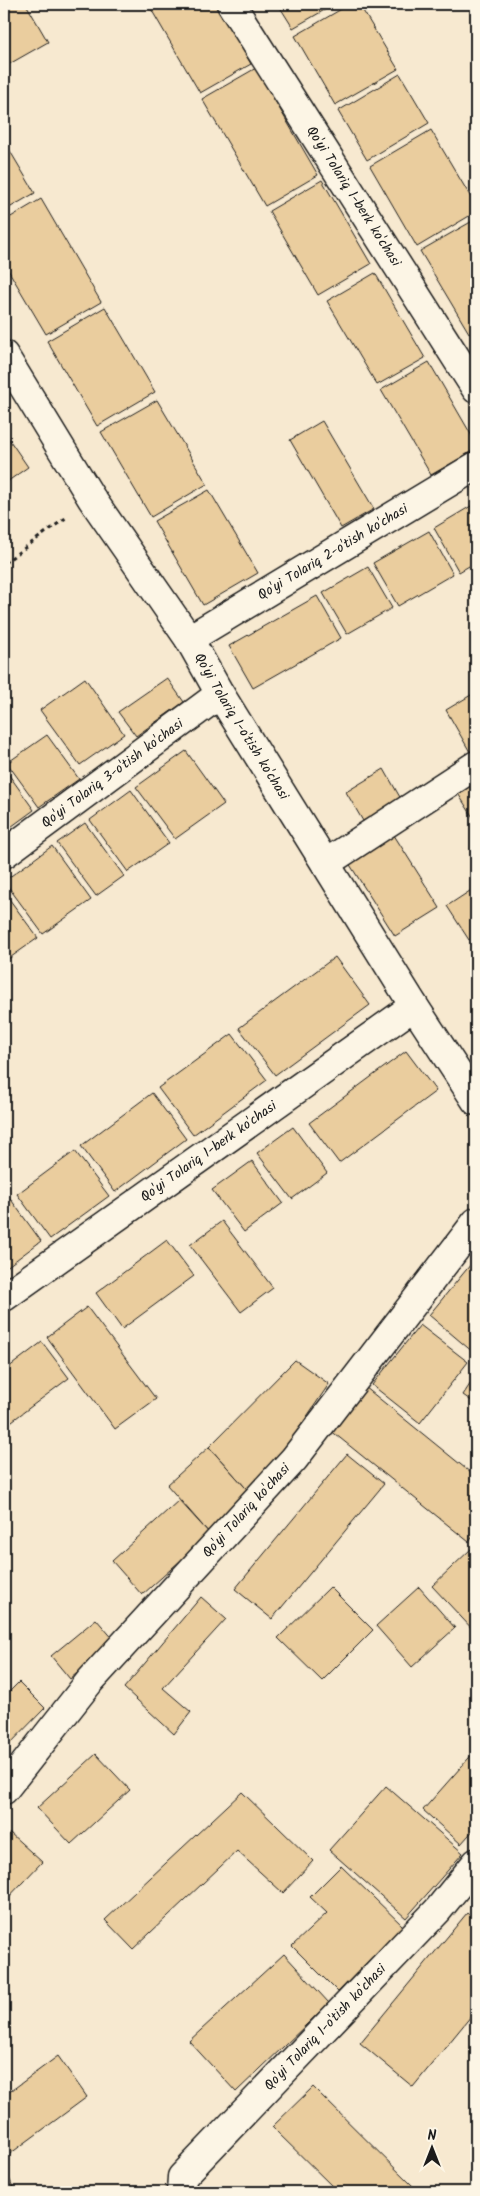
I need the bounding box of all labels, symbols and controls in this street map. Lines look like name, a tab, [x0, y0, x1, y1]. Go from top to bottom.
street label: Qo'yi Tolariq 1-berk ko'chasi	[300, 122, 407, 272]
street label: Qo'yi Tolariq 2-o'tish ko'chasi	[253, 498, 413, 606]
street label: Qo'yi Tolariq 1-o'tish ko'chasi	[188, 649, 295, 805]
street label: Qo'yi Tolariq 3-o'tish ko'chasi	[37, 713, 189, 834]
street label: Qo'yi Tolariq 1-berk ko'chasi	[136, 1095, 282, 1208]
street label: Qo'yi Tolariq ko'chasi	[197, 1458, 296, 1563]
street label: Qo'yi Tolariq 1-o'tish ko'chasi	[259, 1959, 392, 2096]
north arrow	[408, 2124, 458, 2174]
text: N	[428, 2125, 437, 2147]

